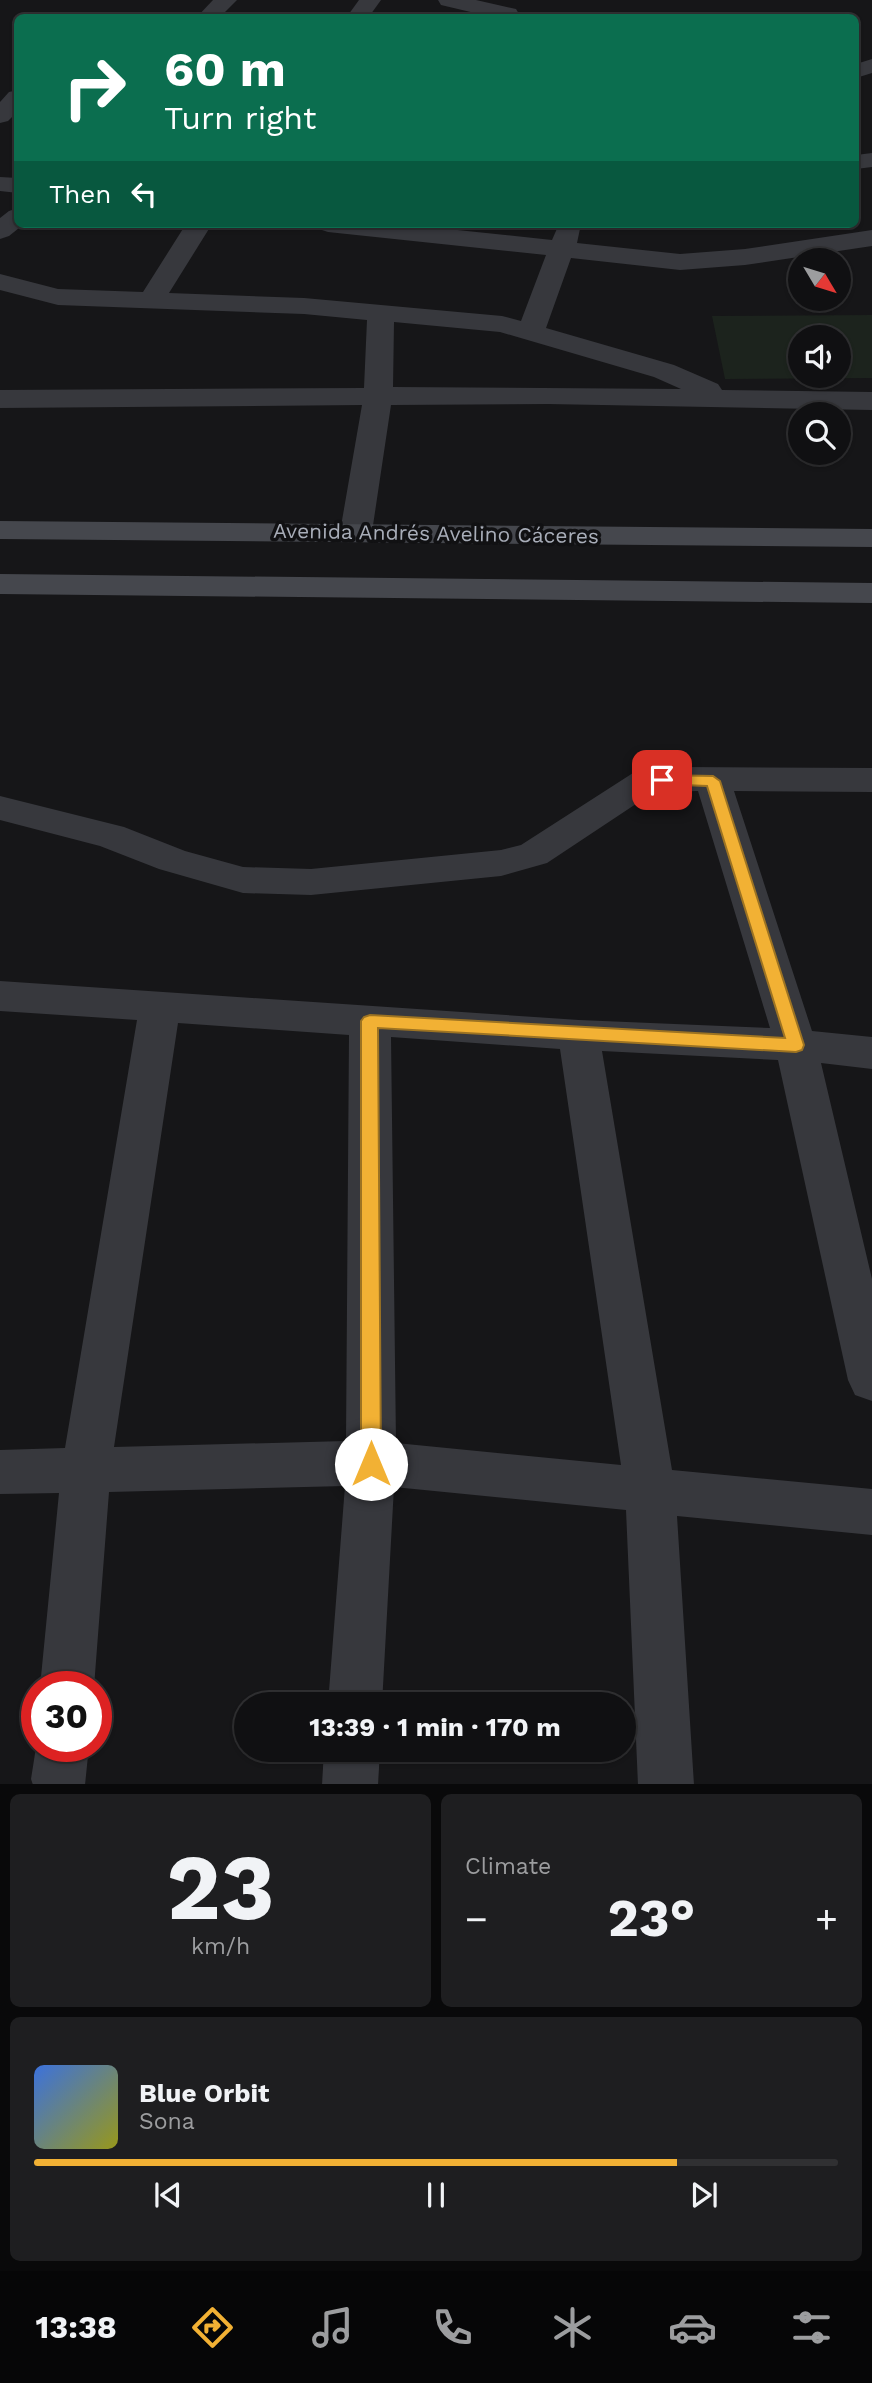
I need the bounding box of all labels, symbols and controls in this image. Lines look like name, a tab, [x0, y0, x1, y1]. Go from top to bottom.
text: 60 m	[164, 40, 286, 98]
icon: right	[49, 42, 140, 133]
text: Turn right	[164, 99, 316, 137]
icon: left	[125, 175, 163, 213]
text: Then	[49, 179, 111, 209]
north arrow	[788, 248, 850, 312]
map controls	[788, 248, 851, 465]
button: sound	[788, 325, 851, 388]
button: search	[788, 402, 851, 465]
street label: Avenida Andrés Avelino Cáceres	[273, 518, 599, 548]
pin	[632, 750, 692, 810]
icon: arrive	[643, 761, 681, 799]
position arrow	[334, 1427, 408, 1501]
speed limit sign: 30	[21, 1671, 112, 1762]
text: 13:39 · 1 min · 170 m	[309, 1712, 561, 1742]
text: 23	[166, 1834, 275, 1941]
text: Climate	[465, 1853, 551, 1880]
text: 23°	[608, 1888, 695, 1949]
text: −	[465, 1897, 488, 1941]
text: +	[815, 1897, 838, 1941]
text: km/h	[191, 1933, 250, 1960]
text: Blue Orbit	[139, 2078, 269, 2108]
text: Sona	[139, 2108, 195, 2135]
icon: previous	[149, 2176, 187, 2214]
icon: pause	[417, 2176, 455, 2214]
icon: next	[685, 2176, 723, 2214]
icon: directions	[188, 2303, 237, 2352]
icon: music	[308, 2303, 357, 2352]
icon: phone	[428, 2303, 477, 2352]
icon: climate	[548, 2303, 597, 2352]
icon: car	[668, 2303, 717, 2352]
icon: filters	[787, 2303, 836, 2352]
text: 13:38	[35, 2308, 117, 2346]

